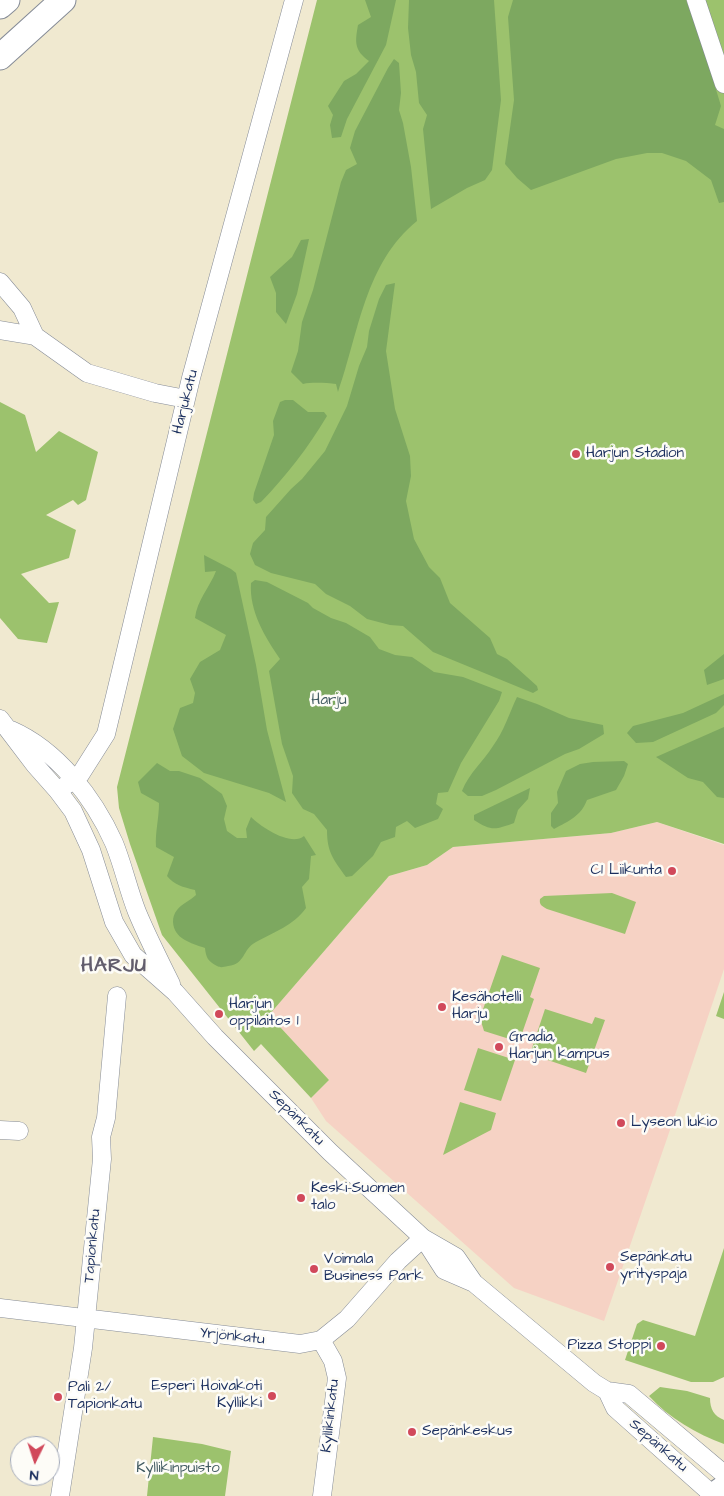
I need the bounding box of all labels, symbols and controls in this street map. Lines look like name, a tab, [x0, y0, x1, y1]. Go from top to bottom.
street label: Harjukatu	[169, 368, 203, 436]
place label: Harjun Stadion	[586, 445, 684, 463]
marker: Harjun Stadion	[570, 448, 582, 460]
park label: Harju	[311, 692, 347, 710]
place label: C1 Liikunta	[591, 862, 662, 880]
marker: C1 Liikunta	[666, 865, 678, 877]
district label: HARJU	[80, 955, 148, 979]
place label: Kesähotelli Harju	[452, 989, 521, 1024]
place label: Harjun oppilaitos 1	[229, 996, 299, 1031]
marker: Kesähotelli Harju	[436, 1001, 448, 1013]
marker: Harjun oppilaitos 1	[213, 1008, 225, 1020]
place label: Gradia, Harjun kampus	[509, 1029, 610, 1064]
marker: Gradia, Harjun kampus	[493, 1041, 505, 1053]
street label: Sepänkatu	[264, 1086, 328, 1150]
place label: Lyseon lukio	[631, 1114, 717, 1132]
marker: Lyseon lukio	[615, 1117, 627, 1129]
place label: Keski-Suomen talo	[311, 1180, 405, 1215]
marker: Keski-Suomen talo	[295, 1192, 307, 1204]
street label: Tapionkatu	[81, 1208, 105, 1284]
place label: Sepänkatu yrityspaja	[620, 1249, 692, 1284]
place label: Voimala Business Park	[324, 1251, 423, 1286]
marker: Sepänkatu yrityspaja	[604, 1261, 616, 1273]
marker: Voimala Business Park	[308, 1263, 320, 1275]
street label: Yrjönkatu	[199, 1325, 265, 1349]
place label: Pizza Stoppi	[568, 1337, 651, 1355]
marker: Pizza Stoppi	[655, 1340, 667, 1352]
place label: Esperi Hoivakoti Kyllikki	[151, 1378, 262, 1413]
street label: Kyllikinkatu	[318, 1378, 344, 1454]
place label: Pali 2/ Tapionkatu	[68, 1379, 142, 1414]
marker: Esperi Hoivakoti Kyllikki	[266, 1390, 278, 1402]
marker: Pali 2/ Tapionkatu	[52, 1391, 64, 1403]
street label: Sepänkatu	[625, 1416, 691, 1476]
place label: Sepänkeskus	[422, 1423, 512, 1441]
marker: Sepänkeskus	[406, 1426, 418, 1438]
north arrow	[10, 1436, 60, 1486]
park label: Kyllikinpuisto	[136, 1460, 220, 1478]
text: N	[29, 1465, 39, 1485]

